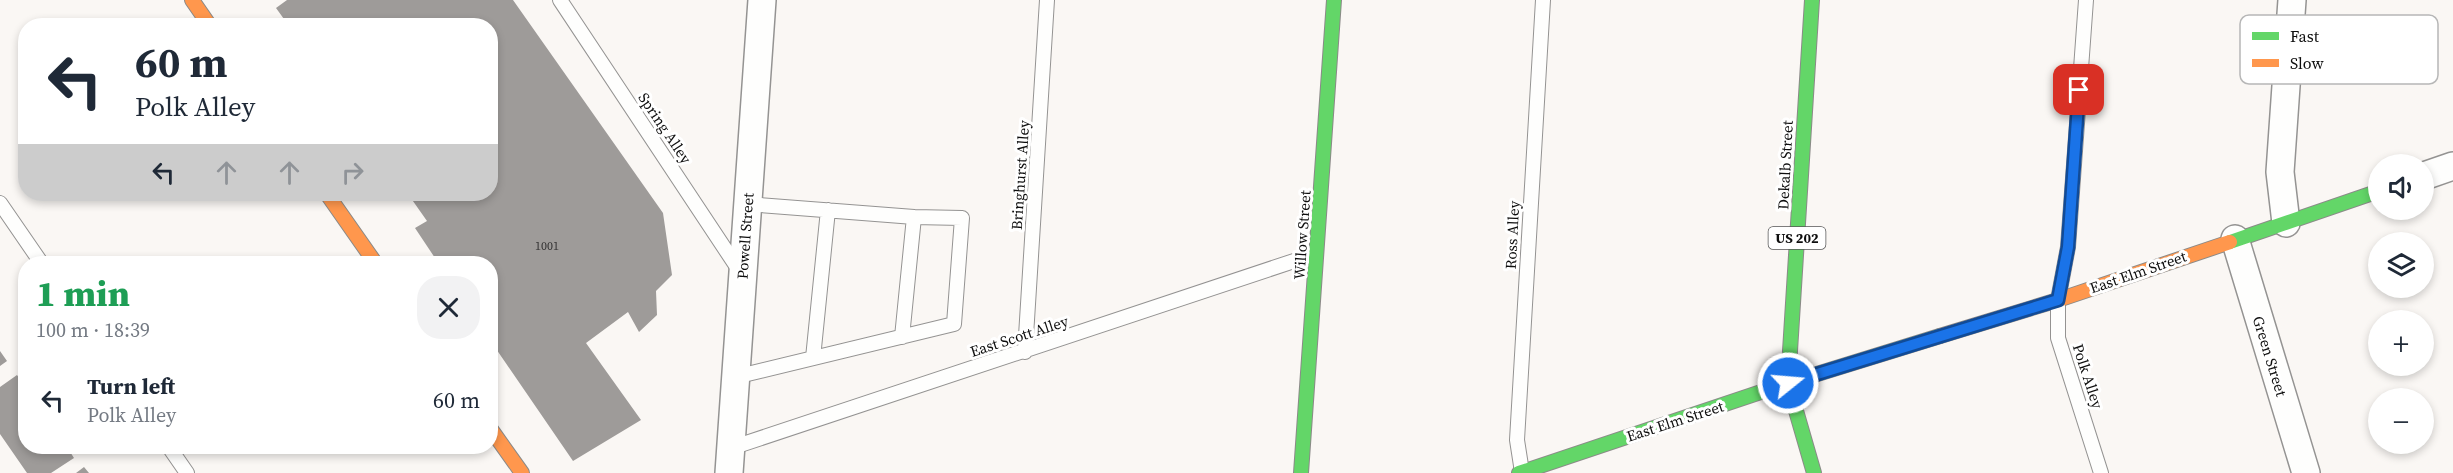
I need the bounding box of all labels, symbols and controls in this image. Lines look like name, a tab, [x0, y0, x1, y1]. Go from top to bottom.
legend	[2240, 15, 2438, 84]
text: Fast	[2290, 25, 2320, 47]
text: 60 m	[135, 33, 228, 91]
icon: left	[36, 42, 114, 120]
text: Slow	[2290, 52, 2325, 74]
pin	[2053, 64, 2104, 115]
icon: arrive	[2062, 73, 2095, 106]
text: Polk Alley	[135, 88, 255, 125]
street label: Spring Alley	[633, 88, 697, 168]
street label: Bringhurst Alley	[1006, 119, 1034, 231]
street label: Dekalb Street	[1772, 120, 1798, 210]
map controls	[2368, 154, 2434, 454]
button: sound	[2368, 154, 2434, 220]
icon: left	[147, 156, 180, 189]
icon: ahead	[210, 156, 243, 189]
icon: ahead	[273, 156, 306, 189]
icon: right	[336, 156, 369, 189]
street label: Willow Street	[1288, 190, 1316, 280]
street label: Powell Street	[732, 192, 759, 280]
street label: Ross Alley	[1500, 200, 1524, 270]
road number: US 202	[1768, 227, 1826, 249]
button: layers	[2368, 232, 2434, 298]
house number: 1001	[535, 238, 559, 254]
street label: East Elm Street	[2087, 246, 2189, 298]
text: 1 min	[36, 269, 130, 318]
button: close	[417, 276, 480, 339]
street label: East Scott Alley	[967, 310, 1071, 362]
button: +	[2368, 310, 2434, 376]
street label: Green Street	[2248, 313, 2292, 399]
text: 100 m · 18:39	[36, 316, 150, 344]
street label: Polk Alley	[2068, 341, 2108, 411]
position arrow	[1756, 351, 1820, 415]
text: Turn left	[87, 371, 175, 401]
icon: left	[36, 384, 69, 417]
text: 60 m	[433, 385, 480, 415]
button: −	[2368, 388, 2434, 454]
street label: East Elm Street	[1624, 395, 1726, 447]
text: Polk Alley	[87, 401, 176, 429]

